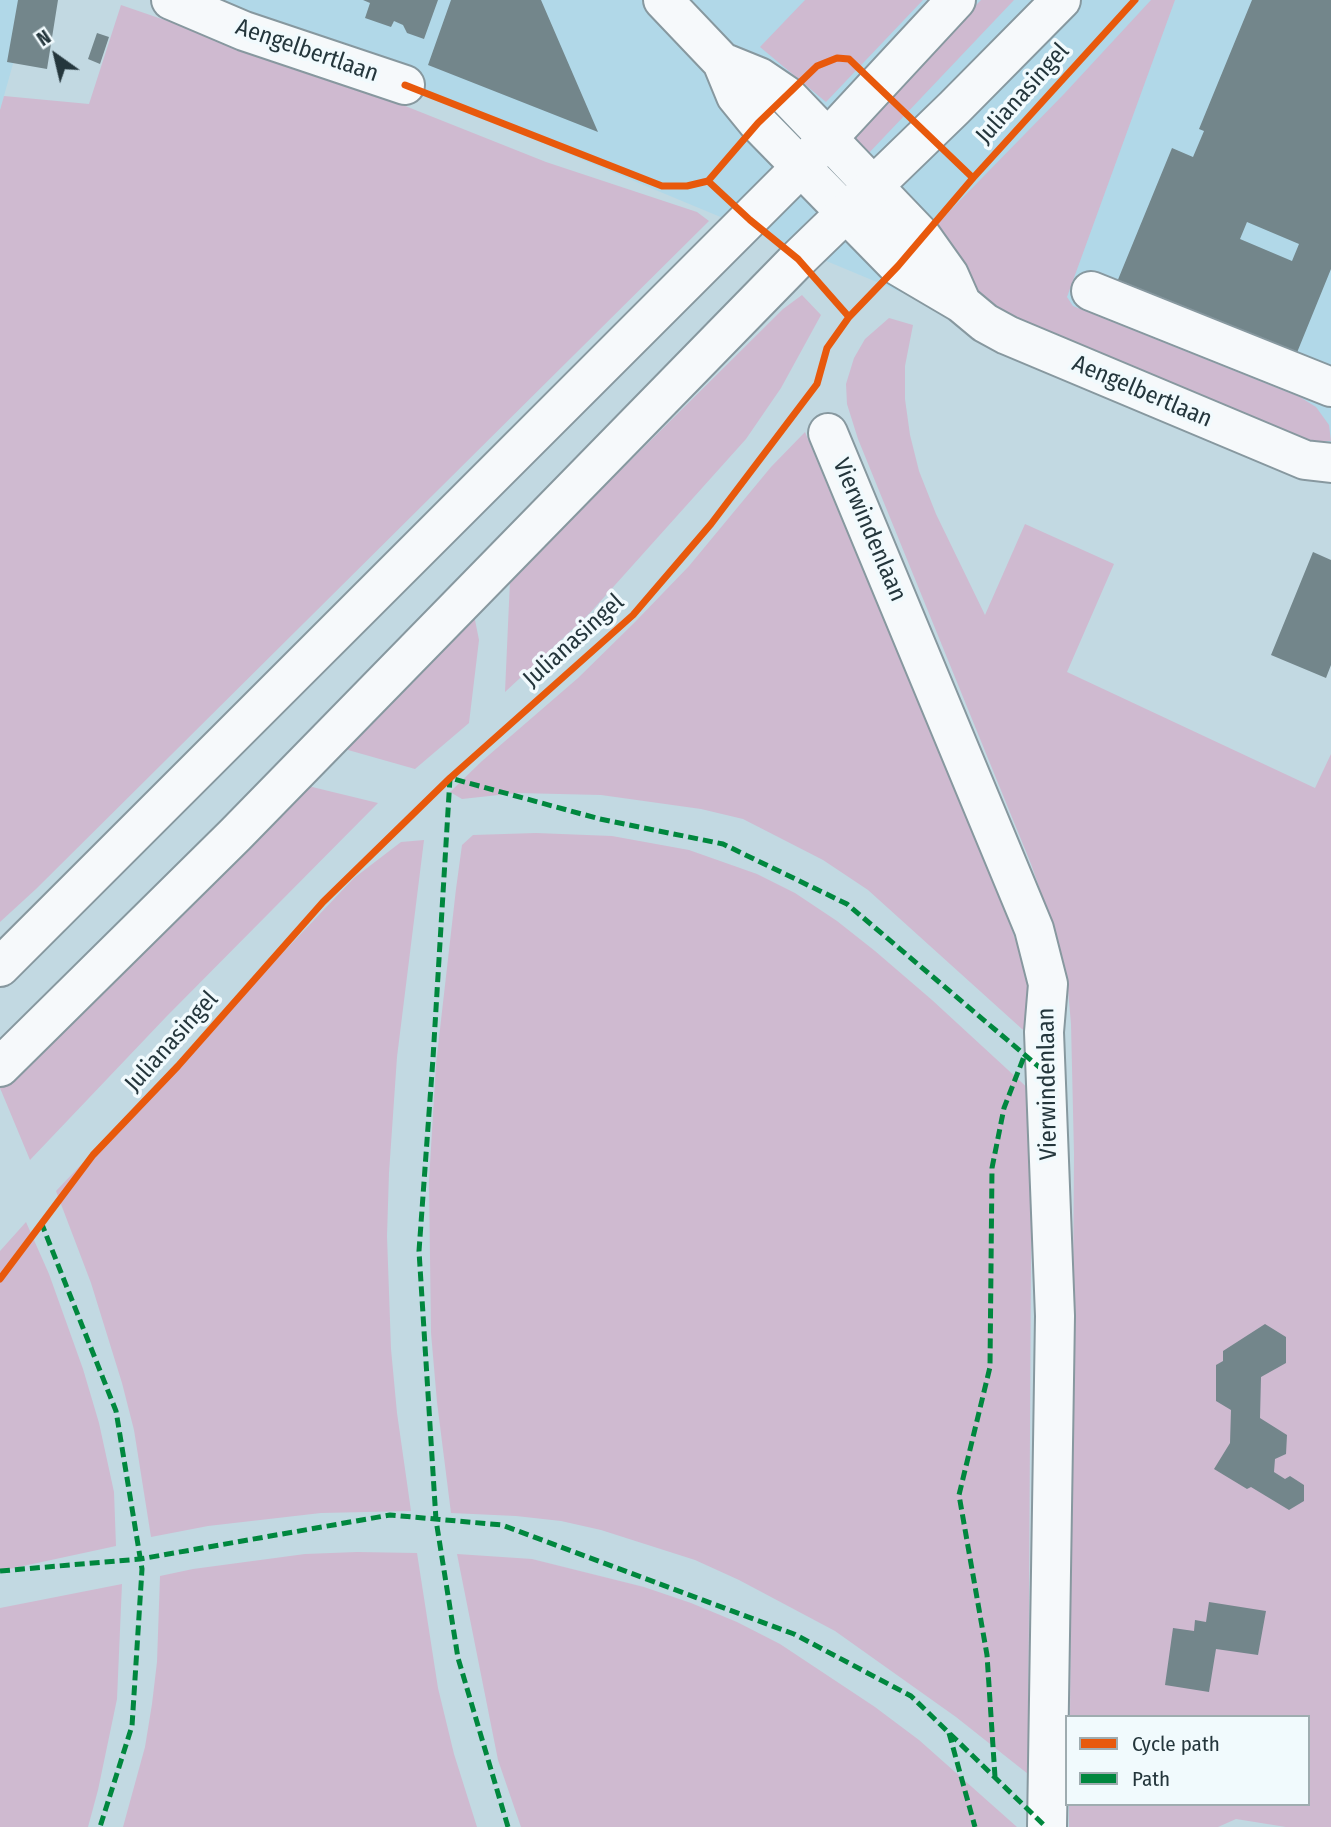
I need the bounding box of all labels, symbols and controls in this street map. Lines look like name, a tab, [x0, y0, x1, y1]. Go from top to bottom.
street label: Aengelbertlaan	[232, 13, 382, 89]
north arrow	[21, 21, 91, 91]
text: N	[33, 25, 55, 51]
street label: Julianasingel	[970, 38, 1076, 150]
street label: Aengelbertlaan	[1068, 350, 1216, 434]
street label: Vierwindenlaan	[826, 454, 912, 606]
street label: Julianasingel	[518, 588, 630, 694]
street label: Julianasingel	[119, 986, 225, 1098]
street label: Vierwindenlaan	[1032, 1007, 1064, 1161]
legend	[1065, 1715, 1310, 1806]
text: Cycle path	[1132, 1731, 1220, 1757]
text: Path	[1132, 1766, 1170, 1792]

